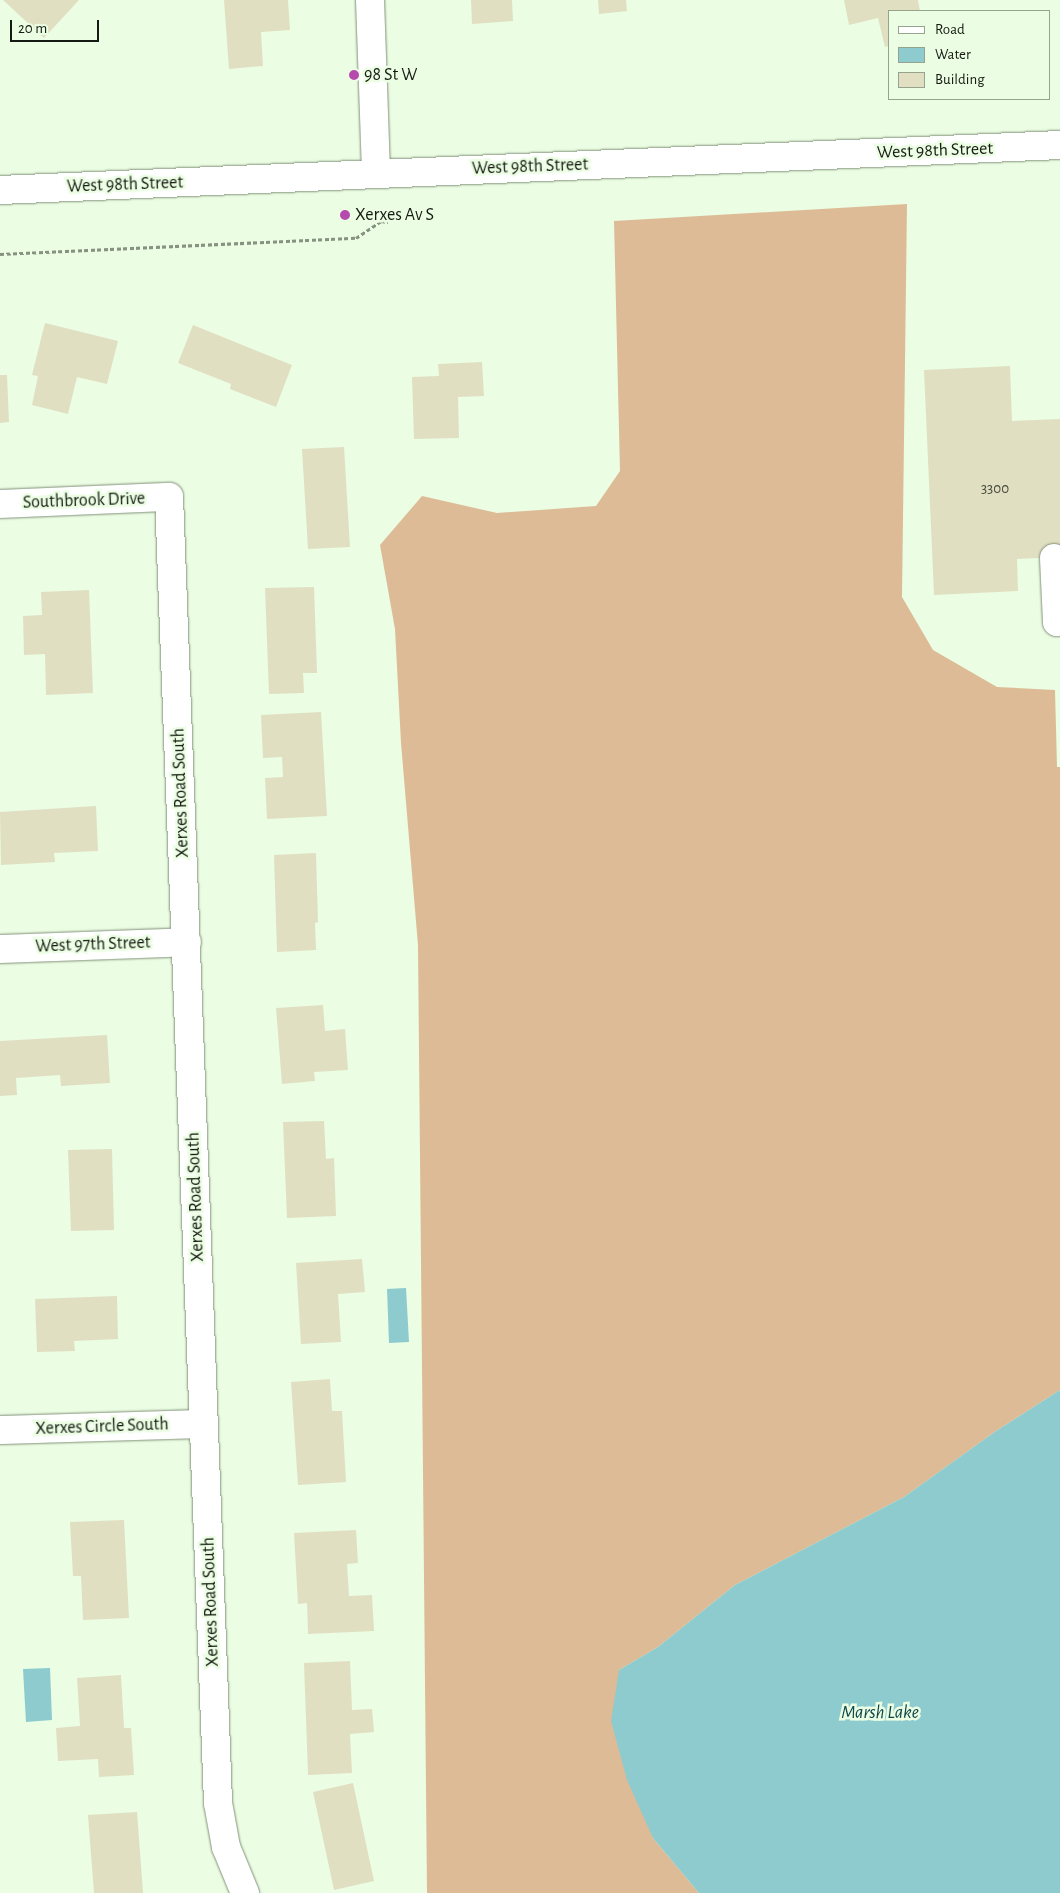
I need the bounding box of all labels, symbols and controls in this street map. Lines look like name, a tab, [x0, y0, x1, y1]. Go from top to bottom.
scale bar	[12, 10, 101, 42]
legend	[888, 10, 1050, 100]
text: 20 m	[18, 21, 47, 36]
text: Road	[935, 22, 965, 37]
text: Water	[935, 47, 971, 62]
place label: 98 St W	[364, 64, 417, 86]
marker: 98 St W	[348, 69, 360, 81]
text: Building	[935, 72, 985, 87]
street label: West 98th Street	[876, 138, 994, 164]
street label: West 98th Street	[471, 154, 589, 180]
street label: West 98th Street	[66, 172, 184, 198]
place label: Xerxes Av S	[355, 204, 434, 226]
marker: Xerxes Av S	[339, 209, 351, 221]
house number: 3300	[981, 480, 1009, 498]
street label: Southbrook Drive	[22, 488, 146, 514]
street label: Xerxes Road South	[168, 728, 194, 858]
street label: West 97th Street	[35, 932, 151, 958]
street label: Xerxes Road South	[183, 1132, 209, 1262]
street label: Xerxes Circle South	[35, 1414, 169, 1440]
street label: Xerxes Road South	[198, 1537, 224, 1667]
water label: Marsh Lake	[841, 1702, 919, 1724]

